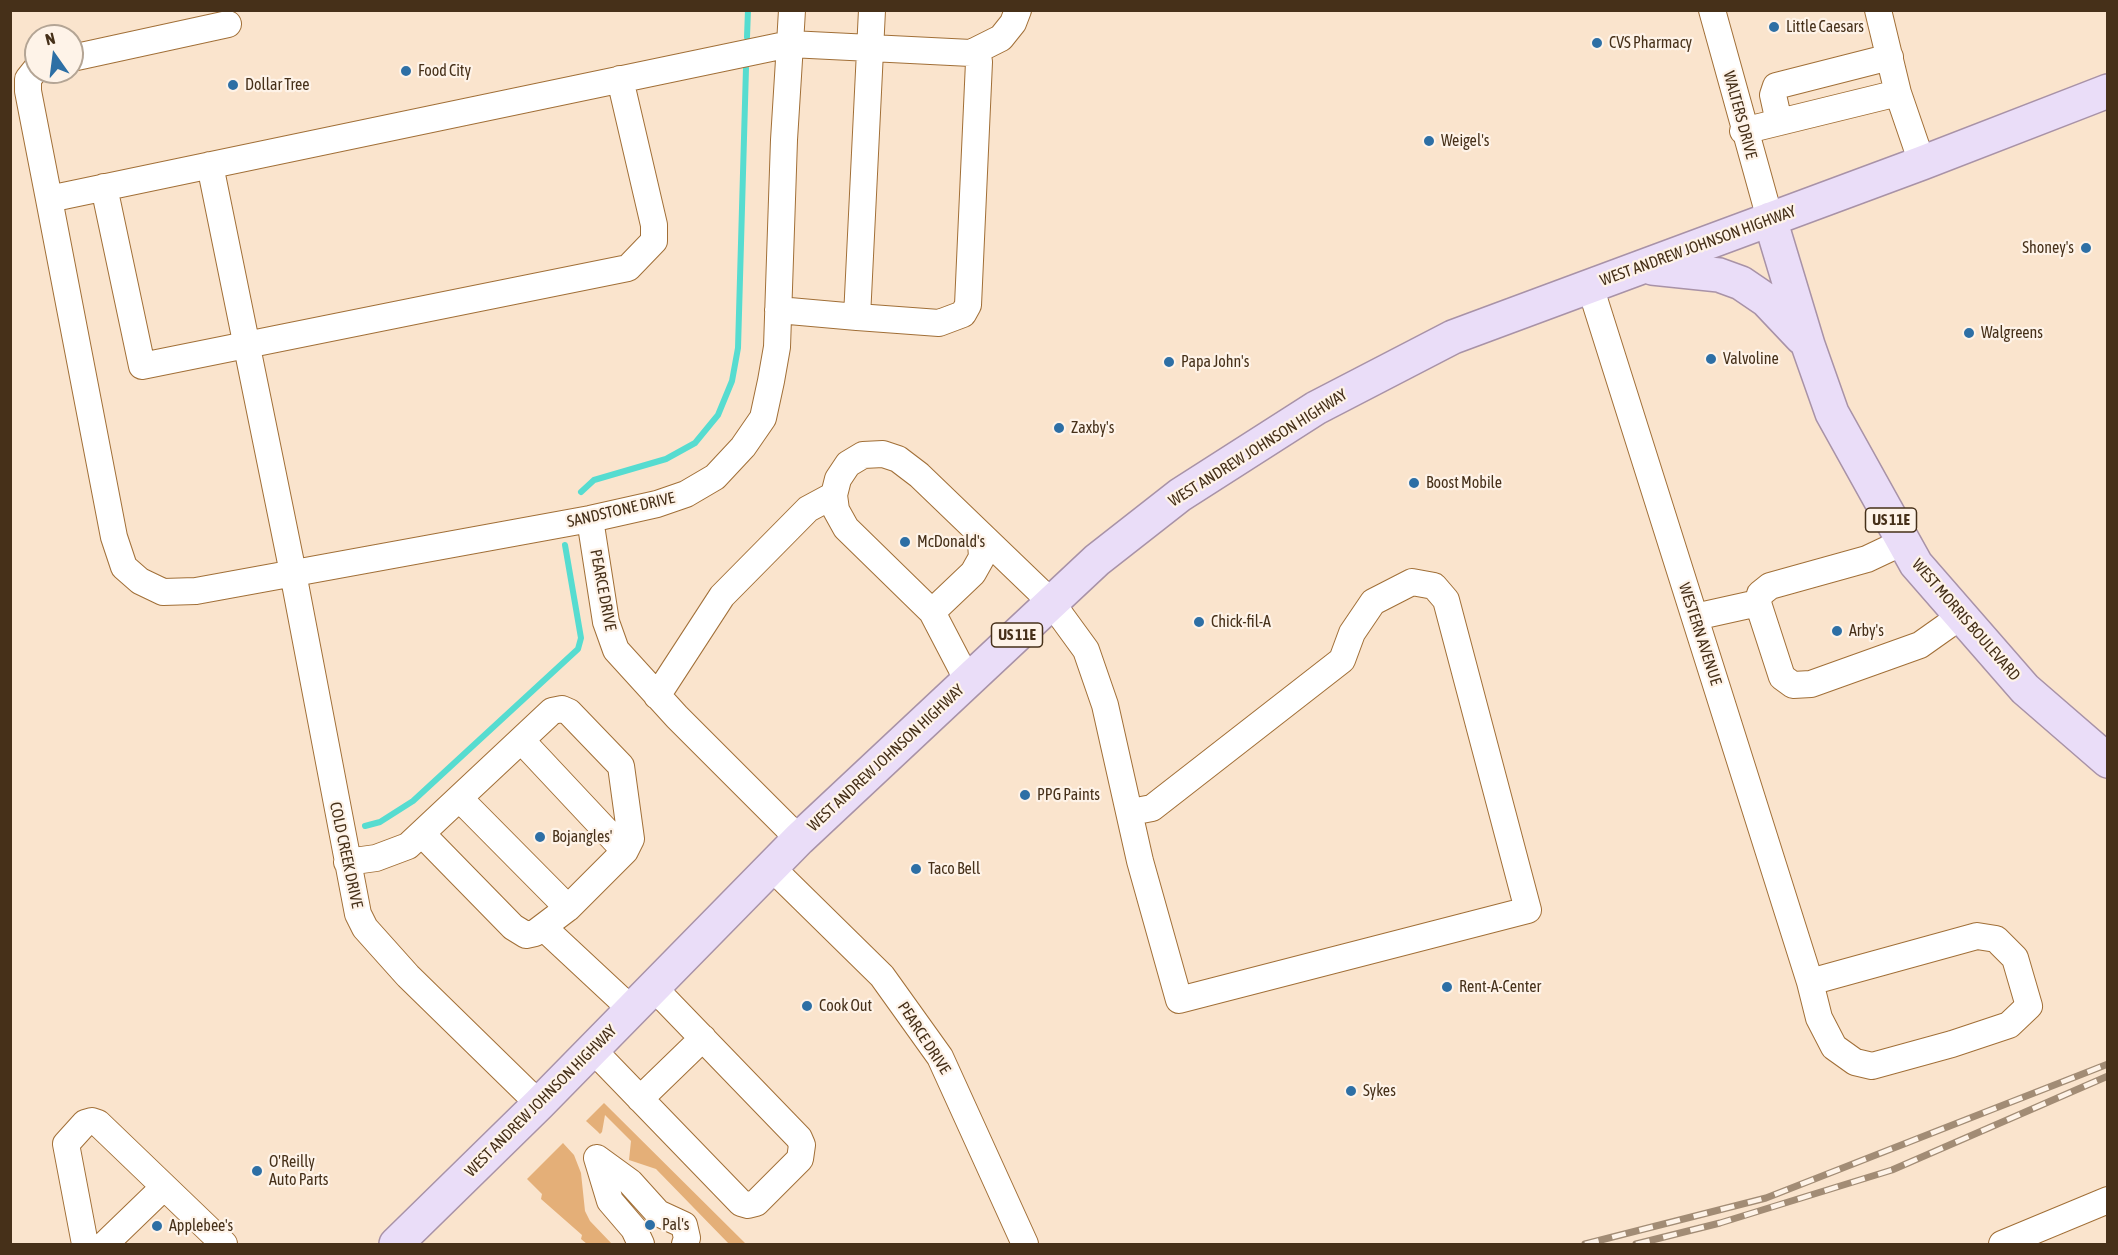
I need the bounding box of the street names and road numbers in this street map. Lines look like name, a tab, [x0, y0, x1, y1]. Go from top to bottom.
street label: WALTERS DRIVE	[1719, 69, 1761, 161]
street label: WEST ANDREW JOHNSON HIGHWAY	[1598, 202, 1798, 290]
street label: WEST ANDREW JOHNSON HIGHWAY	[1165, 385, 1351, 511]
street label: SANDSTONE DRIVE	[565, 488, 677, 532]
road number: US 11E	[1866, 508, 1916, 532]
street label: PEARCE DRIVE	[586, 548, 620, 632]
street label: WEST MORRIS BOULEVARD	[1908, 555, 2024, 685]
street label: WESTERN AVENUE	[1674, 580, 1726, 688]
road number: US 11E	[992, 623, 1042, 647]
street label: WEST ANDREW JOHNSON HIGHWAY	[804, 680, 968, 836]
street label: COLD CREEK DRIVE	[325, 800, 367, 910]
street label: PEARCE DRIVE	[894, 998, 954, 1078]
street label: WEST ANDREW JOHNSON HIGHWAY	[461, 1021, 621, 1181]

